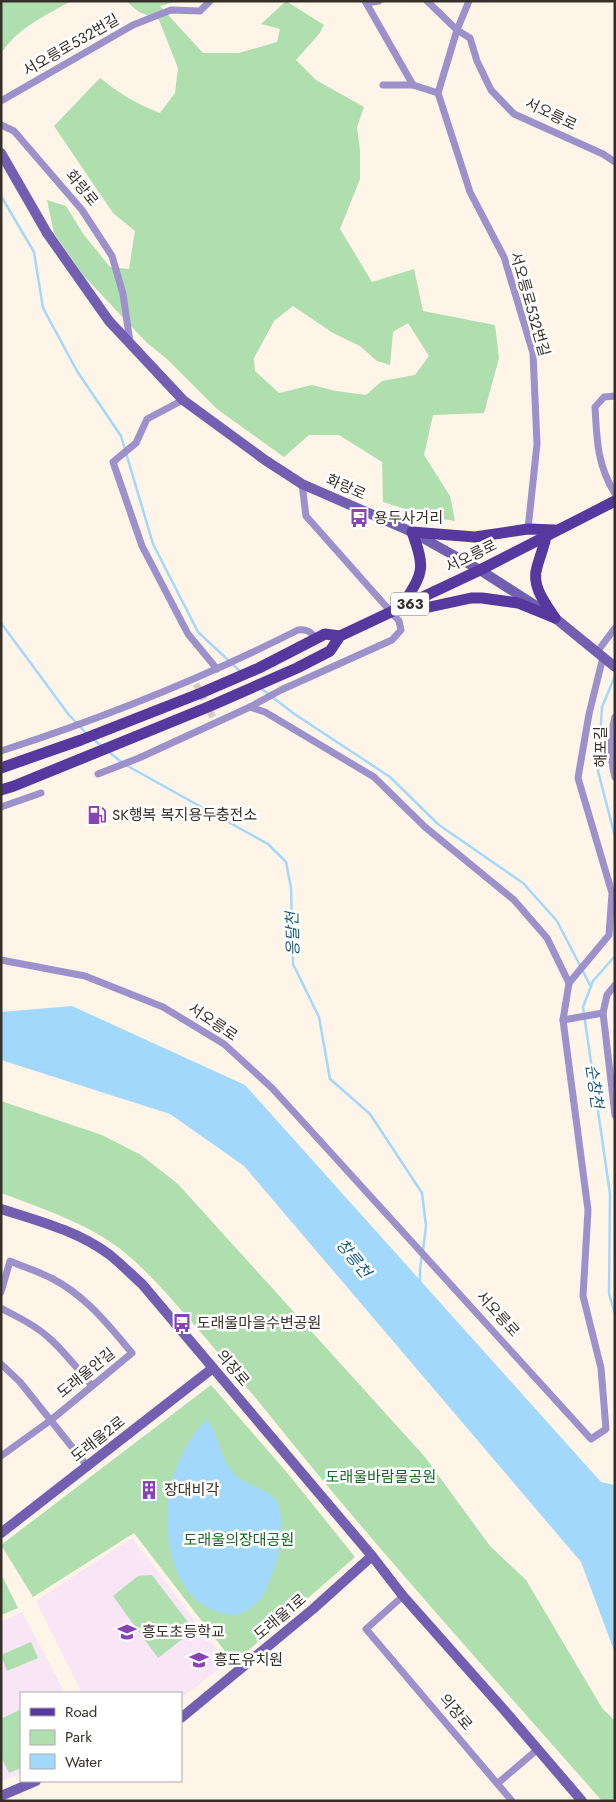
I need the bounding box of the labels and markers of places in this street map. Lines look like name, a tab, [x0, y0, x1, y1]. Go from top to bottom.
bus stop icon: 용두사거리	[348, 507, 370, 529]
place label: 용두사거리	[374, 507, 443, 529]
fuel station icon: SK행복 복지용두충전소	[86, 804, 108, 826]
place label: SK행복 복지용두충전소	[112, 804, 258, 826]
bus stop icon: 도래울마을수변공원	[171, 1312, 193, 1334]
place label: 도래울마을수변공원	[197, 1312, 321, 1334]
building icon: 장대비각	[138, 1479, 160, 1501]
place label: 장대비각	[164, 1479, 219, 1501]
school or university icon: 흥도초등학교	[116, 1621, 138, 1643]
place label: 흥도초등학교	[142, 1621, 225, 1643]
school or university icon: 흥도유치원	[188, 1649, 210, 1671]
place label: 흥도유치원	[214, 1649, 283, 1671]

